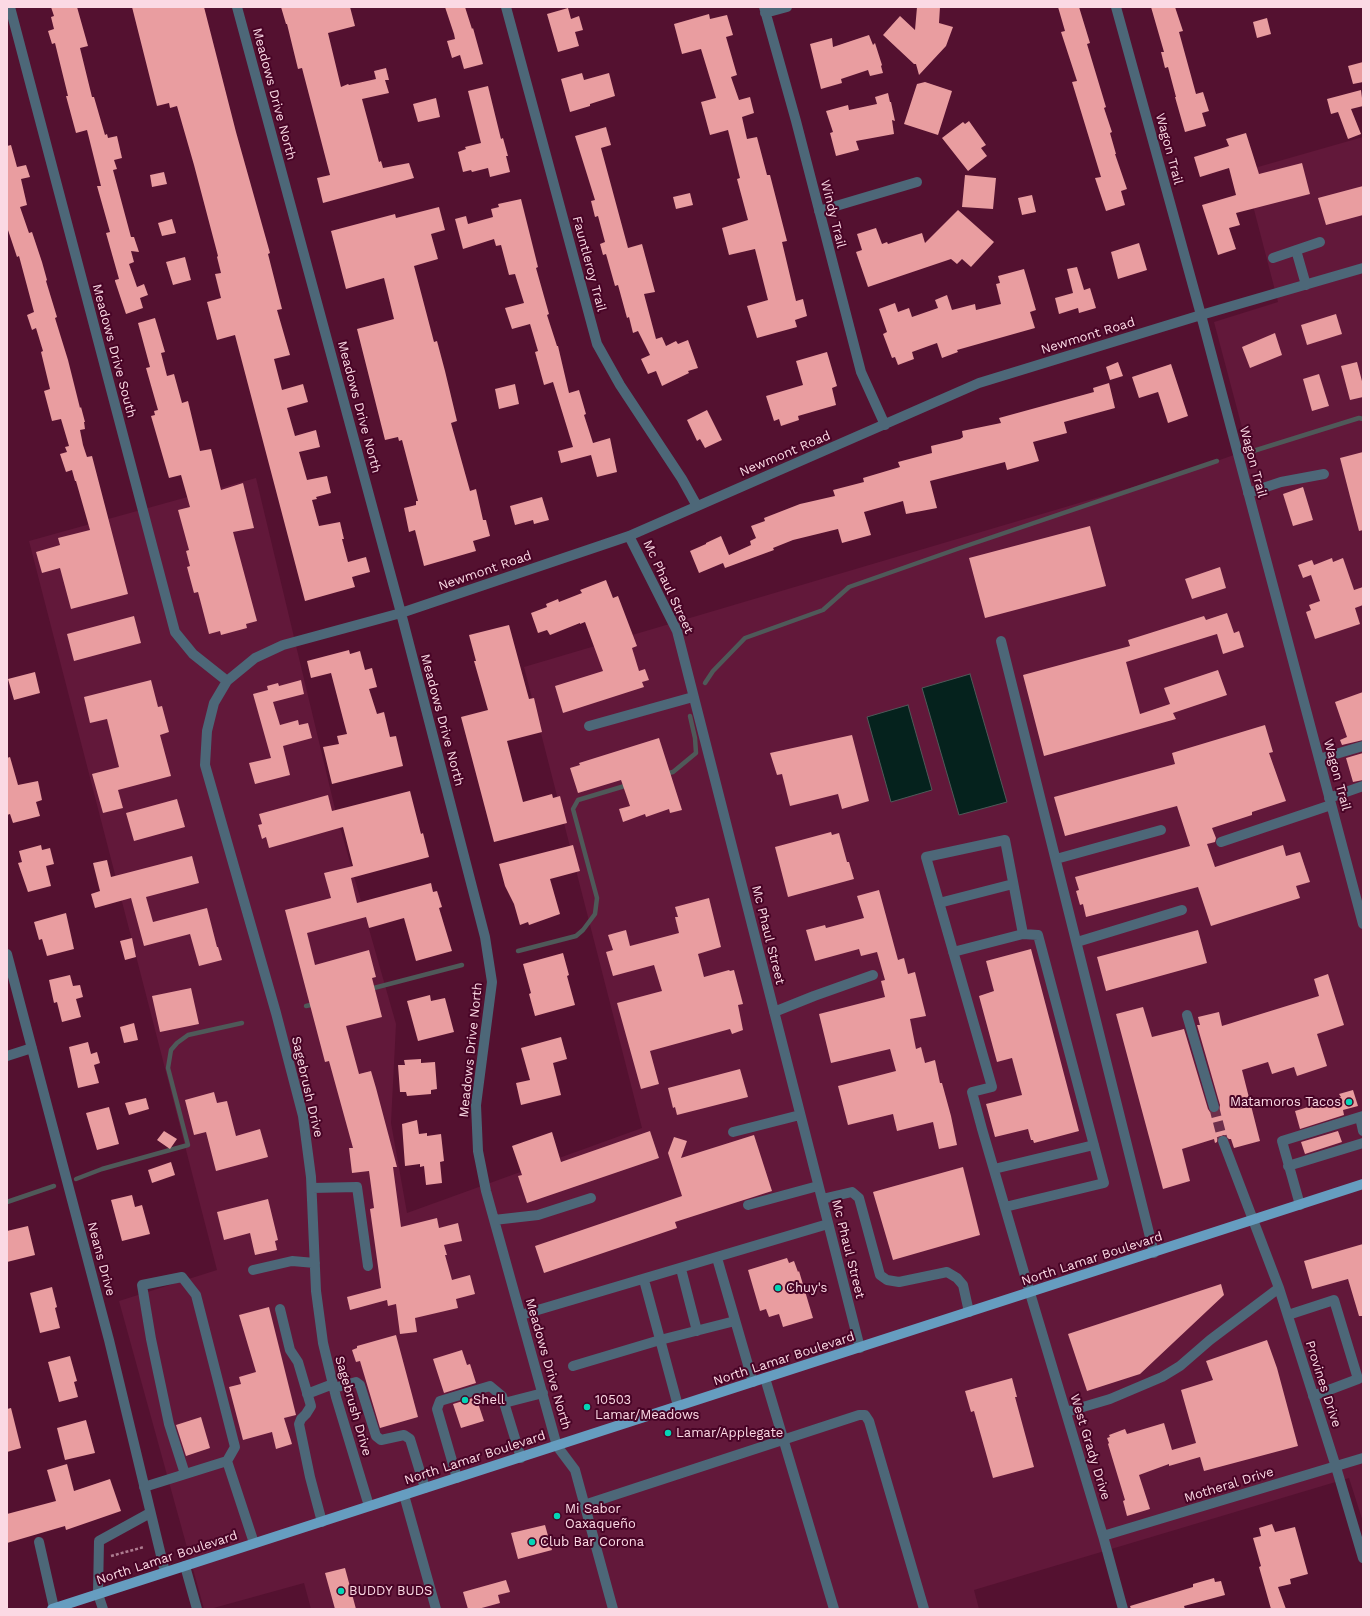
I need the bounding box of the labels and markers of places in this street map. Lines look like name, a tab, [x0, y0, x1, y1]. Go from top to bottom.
place label: Matamoros Tacos	[1230, 1094, 1341, 1110]
marker: Matamoros Tacos	[1344, 1097, 1354, 1107]
place label: Chuy's	[786, 1280, 827, 1296]
marker: Chuy's	[773, 1283, 783, 1293]
place label: Shell	[473, 1392, 505, 1408]
place label: 10503 Lamar/Meadows	[595, 1392, 699, 1423]
marker: Shell	[460, 1395, 470, 1405]
marker: 10503 Lamar/Meadows	[582, 1402, 592, 1412]
place label: Lamar/Applegate	[676, 1425, 783, 1441]
marker: Lamar/Applegate	[663, 1428, 673, 1438]
place label: Mi Sabor Oaxaqueño	[565, 1501, 636, 1532]
marker: Mi Sabor Oaxaqueño	[552, 1511, 562, 1521]
place label: Club Bar Corona	[540, 1534, 644, 1550]
marker: Club Bar Corona	[527, 1537, 537, 1547]
place label: BUDDY BUDS	[349, 1583, 432, 1599]
marker: BUDDY BUDS	[336, 1586, 346, 1596]

